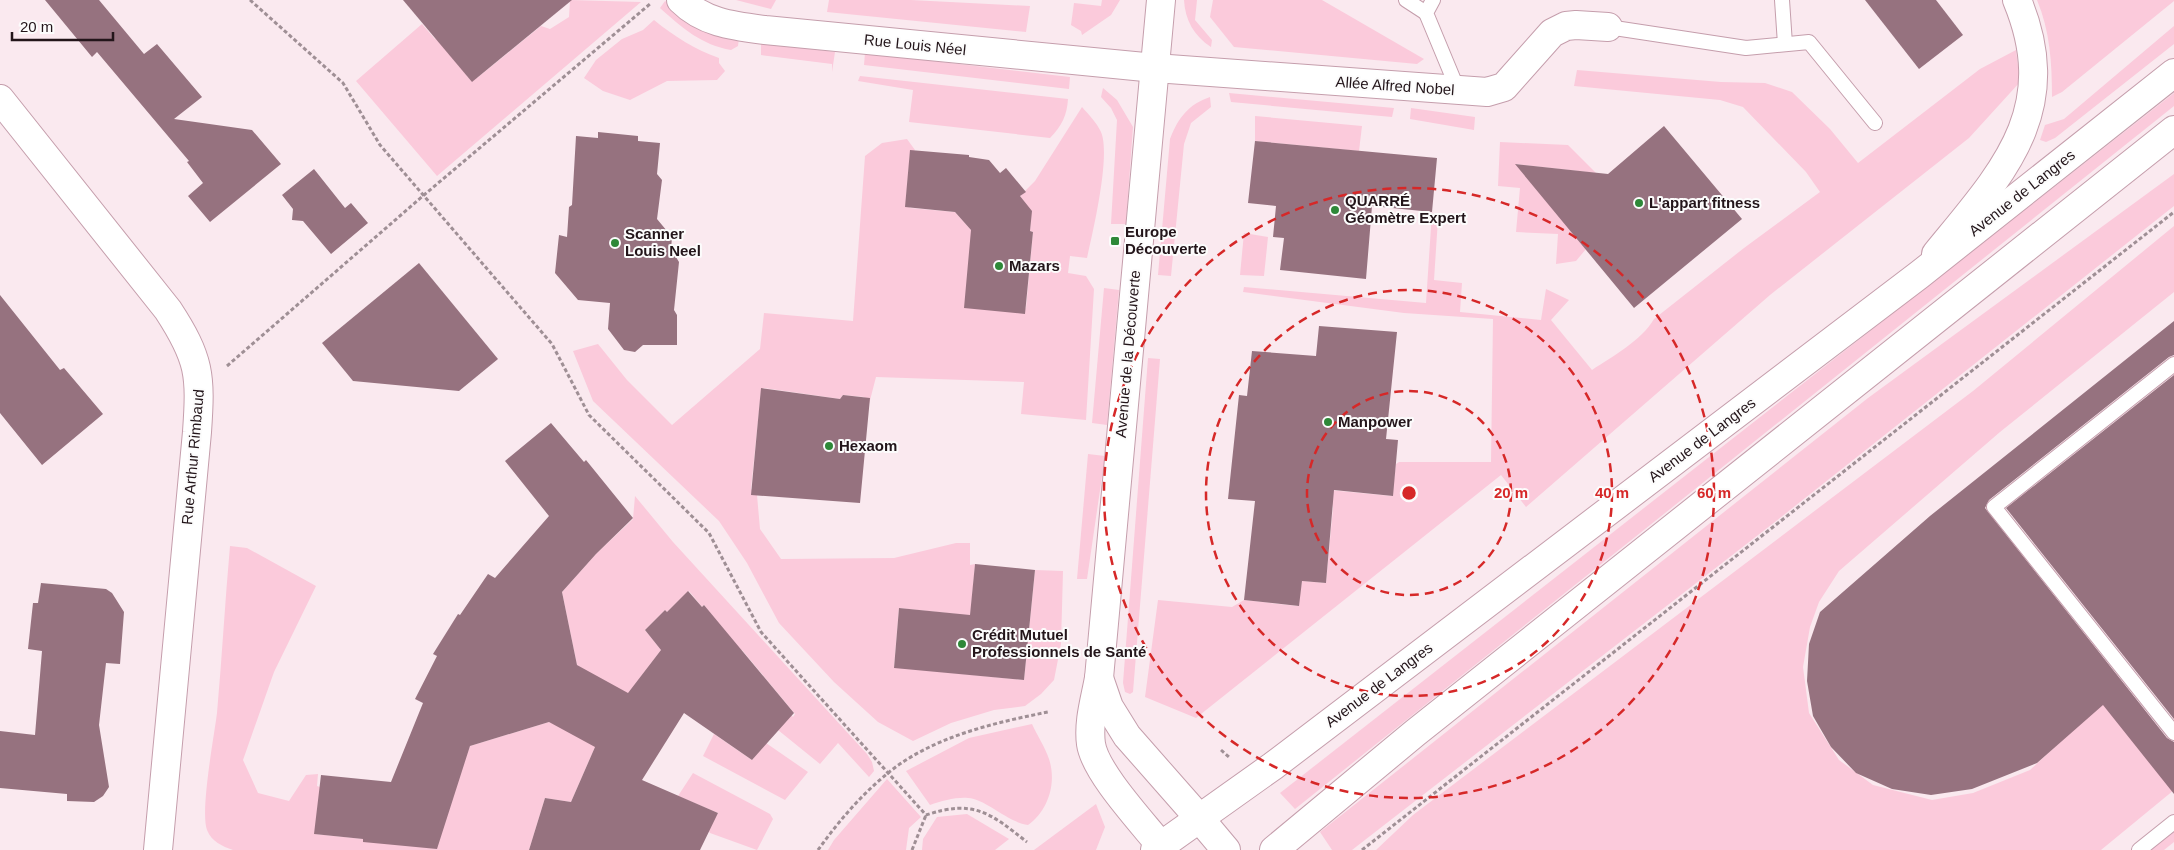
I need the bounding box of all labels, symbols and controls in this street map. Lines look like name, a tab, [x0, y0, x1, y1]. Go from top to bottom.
scale bar	[12, 10, 114, 42]
text: 20 m	[20, 18, 53, 35]
street label: Rue Louis Néel	[863, 31, 967, 58]
street label: Allée Alfred Nobel	[1335, 73, 1455, 98]
street label: Avenue de Langres	[1965, 146, 2078, 239]
place label: QUARRÉ Géomètre Expert	[1345, 192, 1466, 226]
place label: L'appart fitness	[1649, 194, 1760, 211]
marker: L'appart fitness	[1633, 197, 1645, 209]
marker: QUARRÉ Géomètre Expert	[1329, 204, 1341, 216]
place label: Europe Découverte	[1125, 223, 1207, 257]
place label: Scanner Louis Neel	[625, 225, 701, 259]
marker: Europe Découverte	[1109, 235, 1121, 247]
marker: Scanner Louis Neel	[609, 237, 621, 249]
place label: Mazars	[1009, 257, 1060, 274]
marker: Mazars	[993, 260, 1005, 272]
street label: Avenue de la Découverte	[1112, 269, 1143, 438]
street label: Rue Arthur Rimbaud	[178, 389, 207, 525]
street label: Avenue de Langres	[1645, 394, 1759, 485]
place label: Manpower	[1338, 413, 1412, 430]
marker: Manpower	[1322, 416, 1334, 428]
place label: Hexaom	[839, 437, 897, 454]
marker: Hexaom	[823, 440, 835, 452]
centre of rings	[1400, 484, 1418, 502]
text: 20 m	[1494, 484, 1528, 501]
text: 40 m	[1595, 484, 1629, 501]
text: 60 m	[1697, 484, 1731, 501]
place label: Crédit Mutuel Professionnels de Santé	[972, 626, 1146, 660]
marker: Crédit Mutuel Professionnels de Santé	[956, 638, 968, 650]
street label: Avenue de Langres	[1322, 639, 1436, 730]

